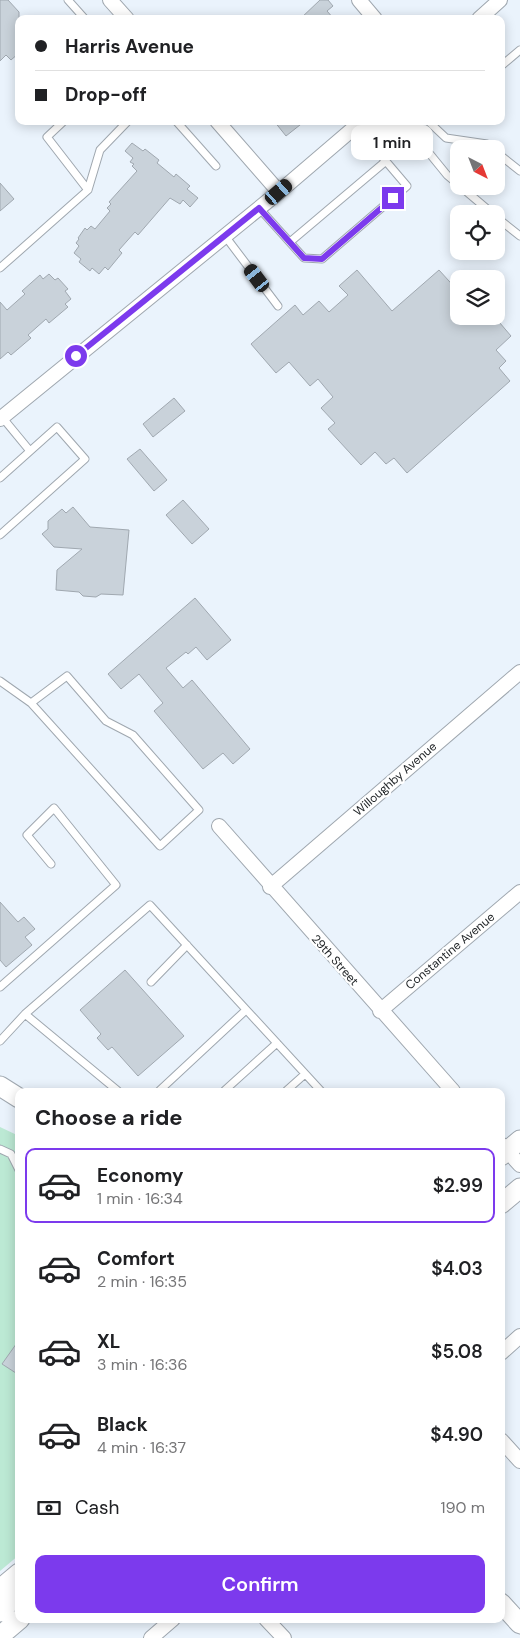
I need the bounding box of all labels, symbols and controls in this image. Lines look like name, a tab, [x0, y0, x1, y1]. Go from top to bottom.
text: Harris Avenue	[65, 34, 194, 59]
text: Drop-off	[65, 82, 147, 107]
callout: 1 min	[352, 126, 434, 160]
text: 1 min	[373, 132, 411, 153]
north arrow	[450, 140, 505, 195]
map controls	[450, 140, 505, 325]
car	[262, 176, 295, 208]
route end	[382, 187, 404, 209]
button: locate	[450, 205, 505, 260]
car	[241, 262, 272, 294]
button: layers	[450, 270, 505, 325]
route start	[65, 345, 87, 367]
street label: Willoughby Avenue	[350, 738, 440, 820]
street label: Constantine Avenue	[402, 909, 498, 993]
street label: 29th Street	[308, 931, 362, 989]
text: Choose a ride	[35, 1103, 183, 1132]
icon: car	[37, 1163, 82, 1208]
text: Economy	[97, 1163, 184, 1188]
text: $2.99	[433, 1173, 483, 1198]
text: 1 min · 16:34	[97, 1188, 183, 1209]
icon: car	[37, 1246, 82, 1291]
text: Comfort	[97, 1246, 175, 1271]
text: $4.03	[431, 1256, 483, 1281]
text: 2 min · 16:35	[97, 1271, 187, 1292]
icon: car	[37, 1329, 82, 1374]
text: XL	[97, 1329, 120, 1354]
text: $5.08	[431, 1339, 483, 1364]
text: 3 min · 16:36	[97, 1354, 187, 1375]
icon: car	[37, 1412, 82, 1457]
text: Black	[97, 1412, 148, 1437]
text: $4.90	[430, 1422, 483, 1447]
text: 4 min · 16:37	[97, 1437, 186, 1458]
icon: cash	[35, 1494, 63, 1522]
text: Cash	[75, 1495, 119, 1520]
text: 190 m	[441, 1497, 485, 1518]
button: Confirm	[35, 1555, 485, 1613]

